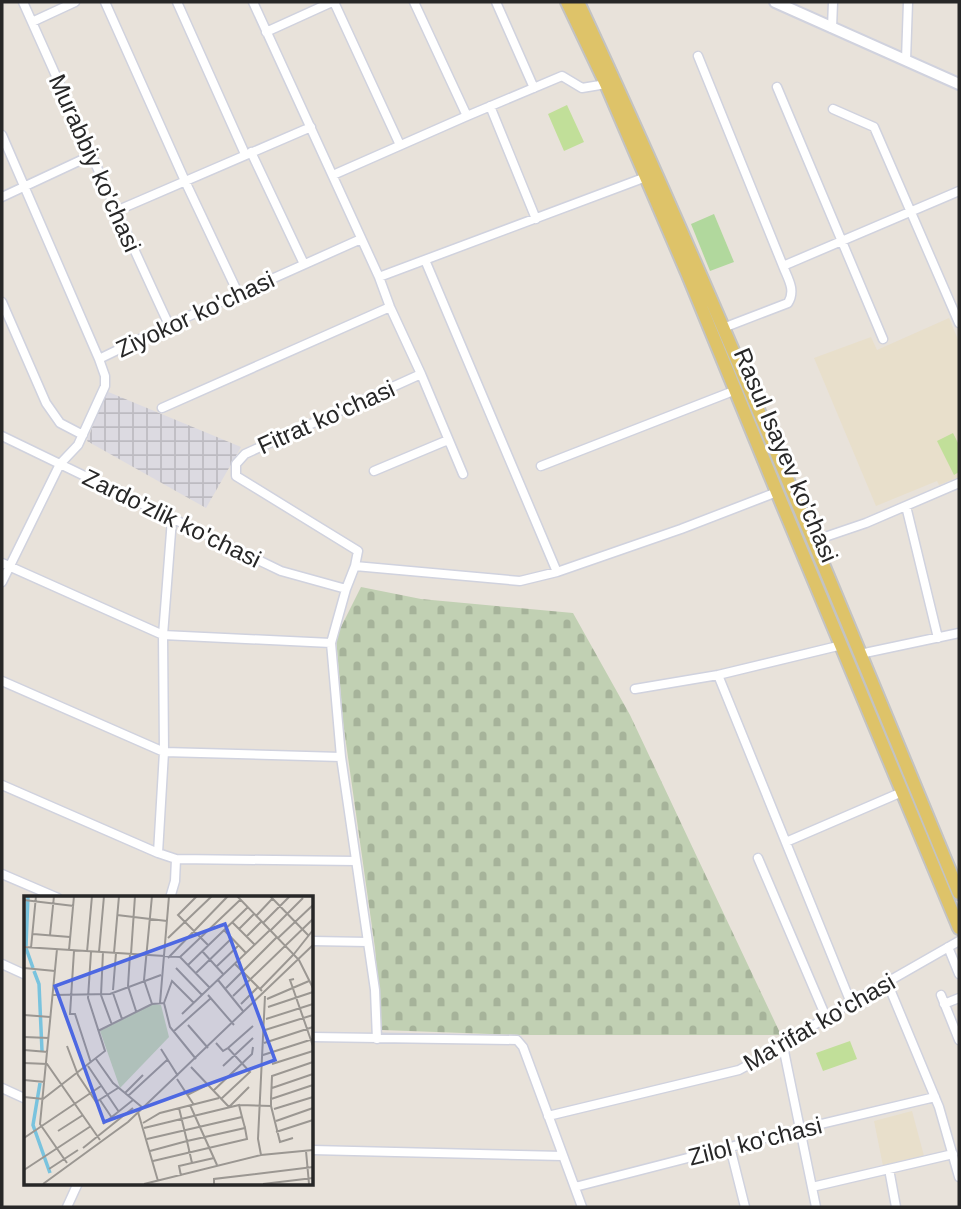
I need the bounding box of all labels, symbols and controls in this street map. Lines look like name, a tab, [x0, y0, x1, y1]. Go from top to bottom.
street label: Murabbiy ko'chasi	[44, 70, 146, 256]
street label: Ziyokor ko'chasi	[112, 266, 278, 362]
street label: Rasul Isayev ko'chasi	[729, 344, 843, 566]
street label: Fitrat ko'chasi	[253, 375, 399, 459]
street label: Zardo'zlik ko'chasi	[79, 463, 265, 573]
inset map	[24, 896, 313, 1184]
street label: Ma'rifat ko'chasi	[738, 968, 900, 1076]
street label: Zilol ko'chasi	[685, 1111, 825, 1171]

